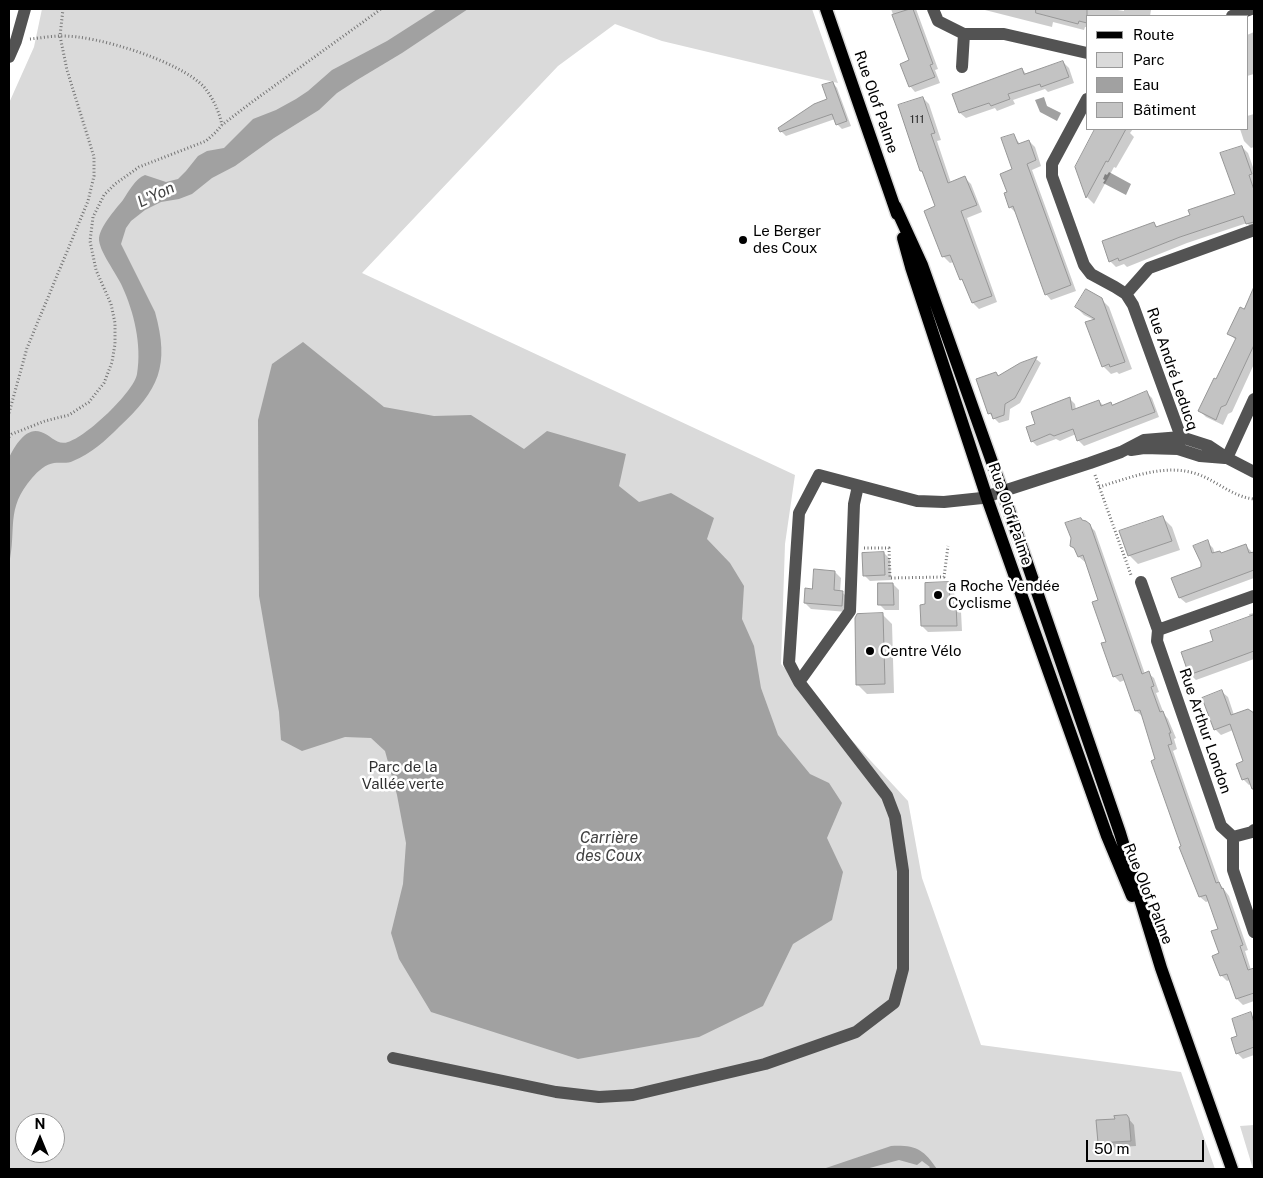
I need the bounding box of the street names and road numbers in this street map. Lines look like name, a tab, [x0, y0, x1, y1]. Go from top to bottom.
street label: Rue Olof Palme	[850, 48, 902, 156]
street label: Rue André Leducq	[1143, 305, 1201, 433]
street label: Rue Olof Palme	[984, 460, 1036, 568]
street label: Rue Arthur London	[1175, 666, 1235, 796]
street label: Rue Olof Palme	[1120, 841, 1176, 947]

